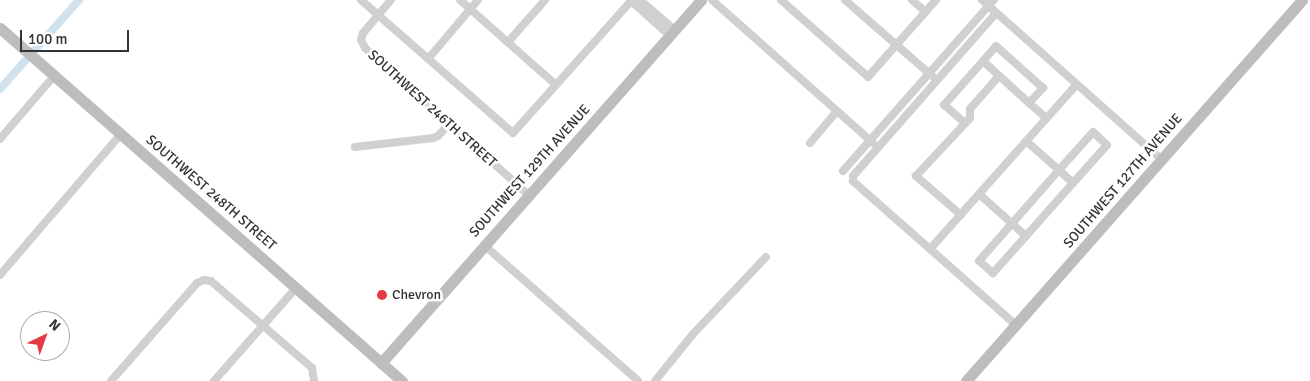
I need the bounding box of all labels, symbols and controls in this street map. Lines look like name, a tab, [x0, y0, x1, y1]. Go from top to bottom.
scale bar	[22, 20, 131, 52]
text: 100 m	[28, 30, 68, 48]
street label: SOUTHWEST 246TH STREET	[364, 47, 500, 171]
street label: SOUTHWEST 129TH AVENUE	[466, 101, 594, 241]
street label: SOUTHWEST 127TH AVENUE	[1060, 110, 1186, 252]
street label: SOUTHWEST 248TH STREET	[142, 132, 280, 254]
place label: Chevron	[392, 287, 441, 303]
marker: Chevron	[376, 289, 388, 301]
north arrow	[20, 311, 70, 361]
text: N	[45, 316, 64, 335]

